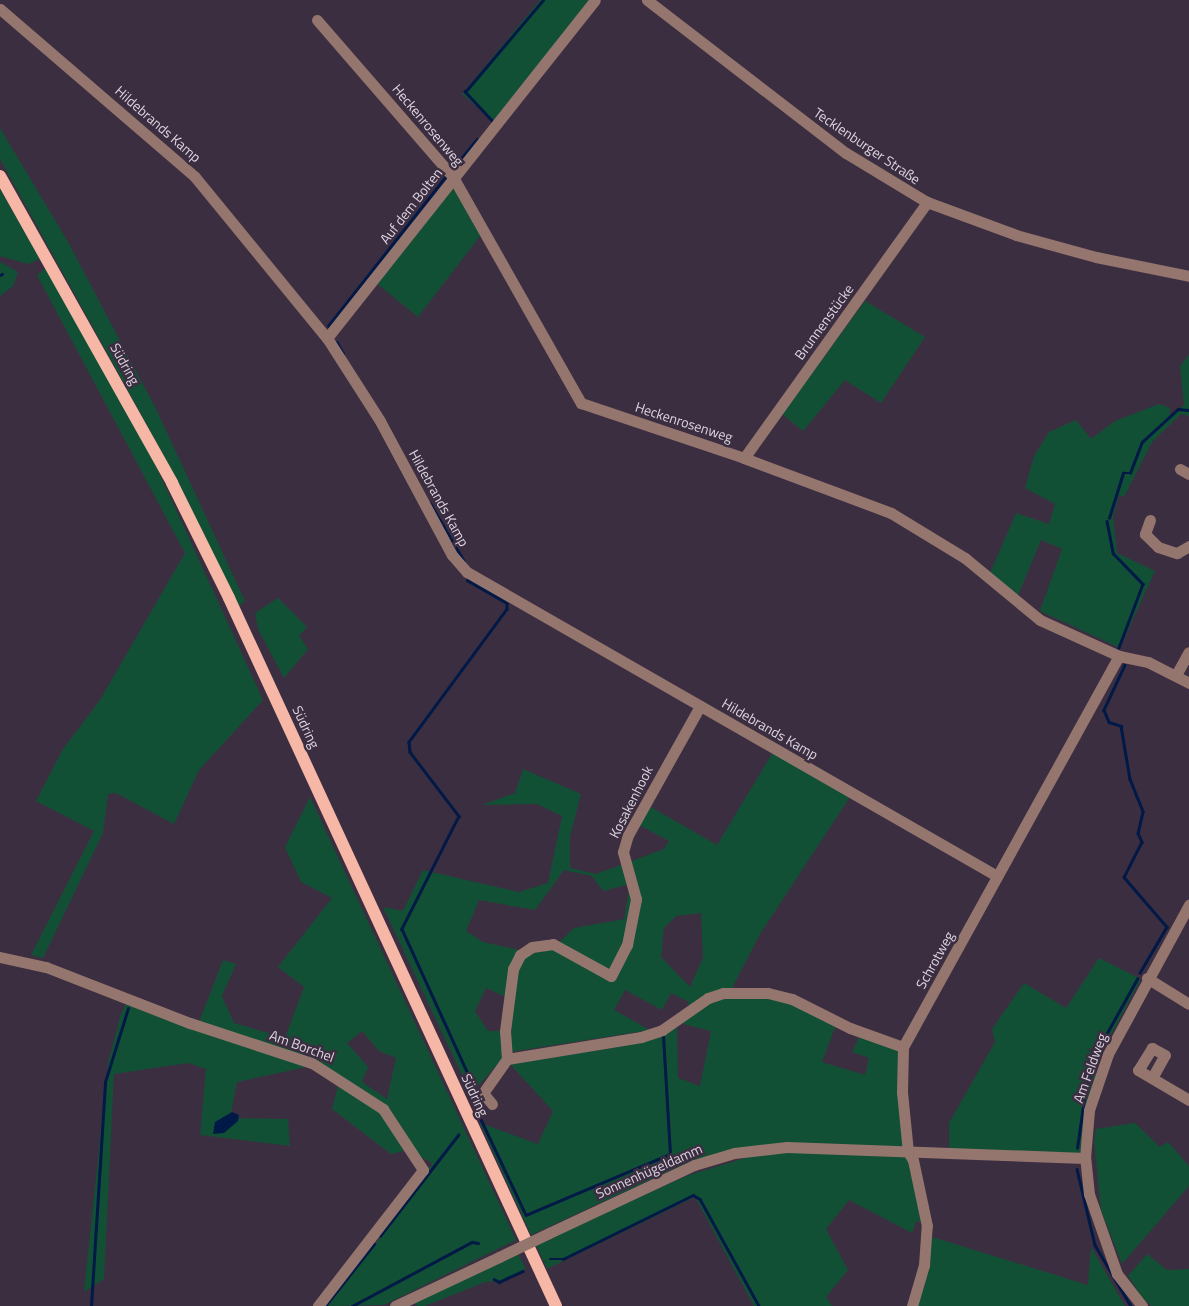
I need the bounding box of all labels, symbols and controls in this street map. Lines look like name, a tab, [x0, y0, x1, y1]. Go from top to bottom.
street label: Heckenrosenweg	[389, 81, 467, 169]
street label: Hildebrands Kamp	[112, 82, 204, 166]
street label: Tecklenburger Straße	[811, 104, 923, 188]
street label: Auf dem Bolten	[376, 165, 446, 247]
street label: Brunnenstücke	[791, 281, 857, 363]
street label: Südring	[107, 340, 143, 388]
street label: Heckenrosenweg	[633, 398, 735, 446]
street label: Hildebrands Kamp	[405, 447, 473, 549]
street label: Hildebrands Kamp	[719, 695, 821, 763]
street label: Südring	[289, 703, 323, 751]
street label: Kosakenhook	[606, 763, 656, 841]
street label: Schrotweg	[912, 928, 958, 992]
street label: Am Borchel	[267, 1027, 337, 1065]
street label: Am Feldweg	[1070, 1031, 1110, 1105]
street label: Südring	[458, 1071, 492, 1119]
street label: Sonnenhügeldamm	[593, 1140, 705, 1202]

